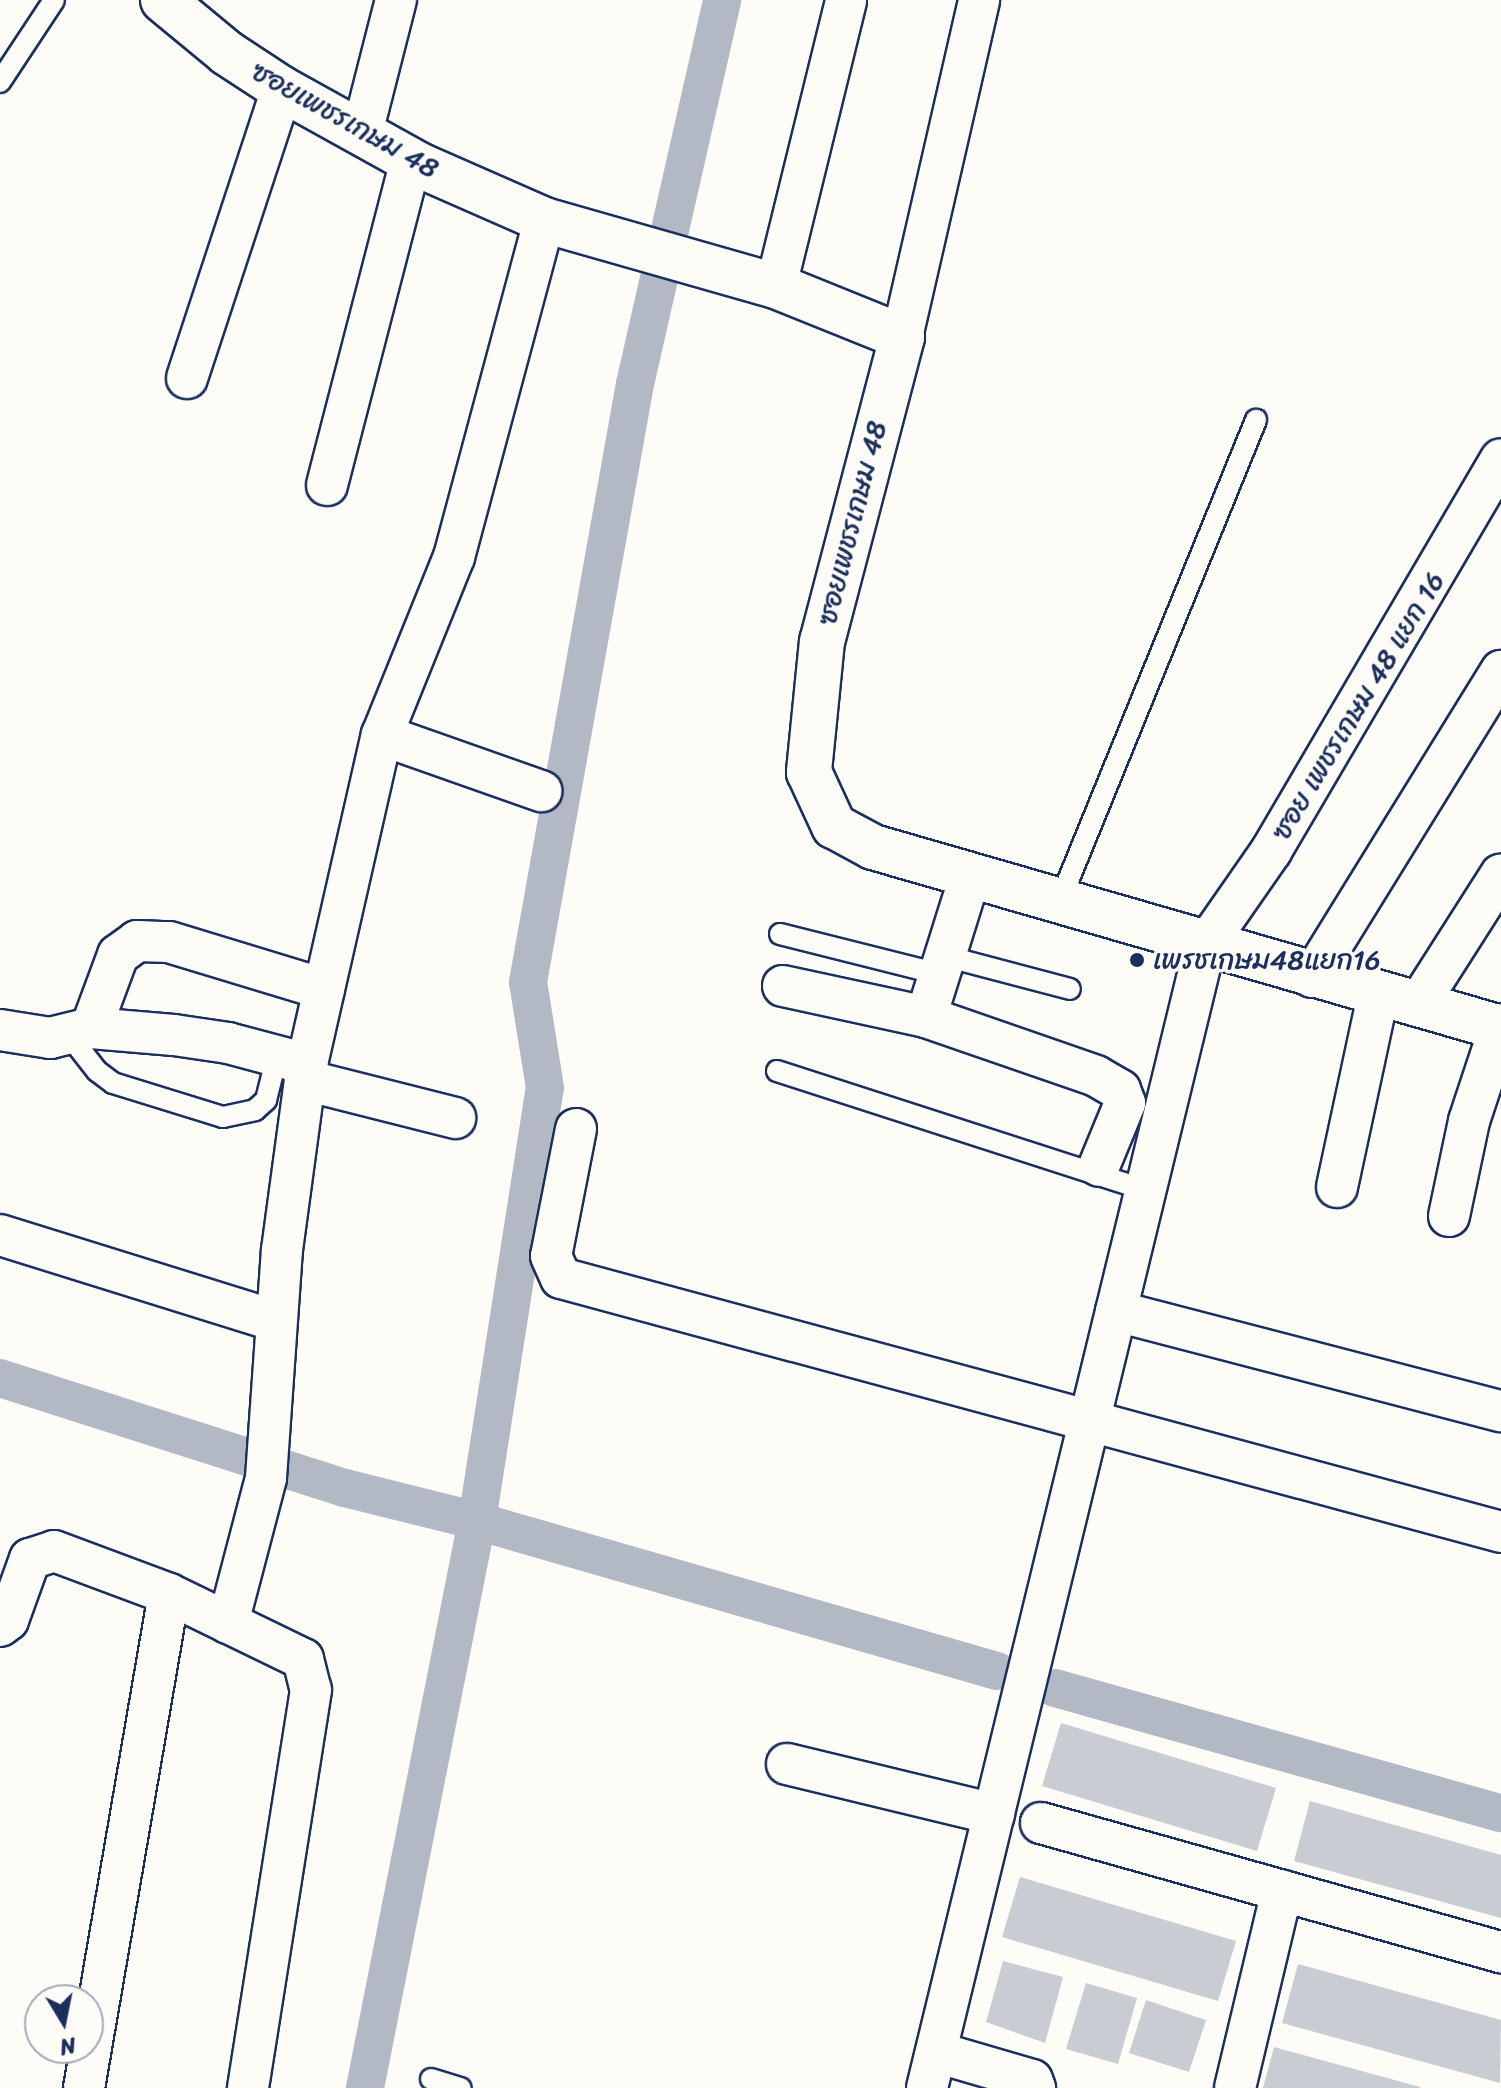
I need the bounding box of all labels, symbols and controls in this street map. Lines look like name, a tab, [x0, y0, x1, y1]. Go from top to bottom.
street label: ซอยเพชรเกษม 48	[245, 55, 445, 185]
street label: ซอยเพชรเกษม 48	[810, 417, 894, 629]
street label: ซอย เพชรเกษม 48 แยก 16	[1264, 566, 1452, 846]
place label: เพรชเกษม48แยก16	[1153, 943, 1381, 977]
marker: เพรชเกษม48แยก16	[1128, 951, 1146, 969]
north arrow	[24, 1984, 104, 2064]
text: N	[57, 2026, 79, 2067]

